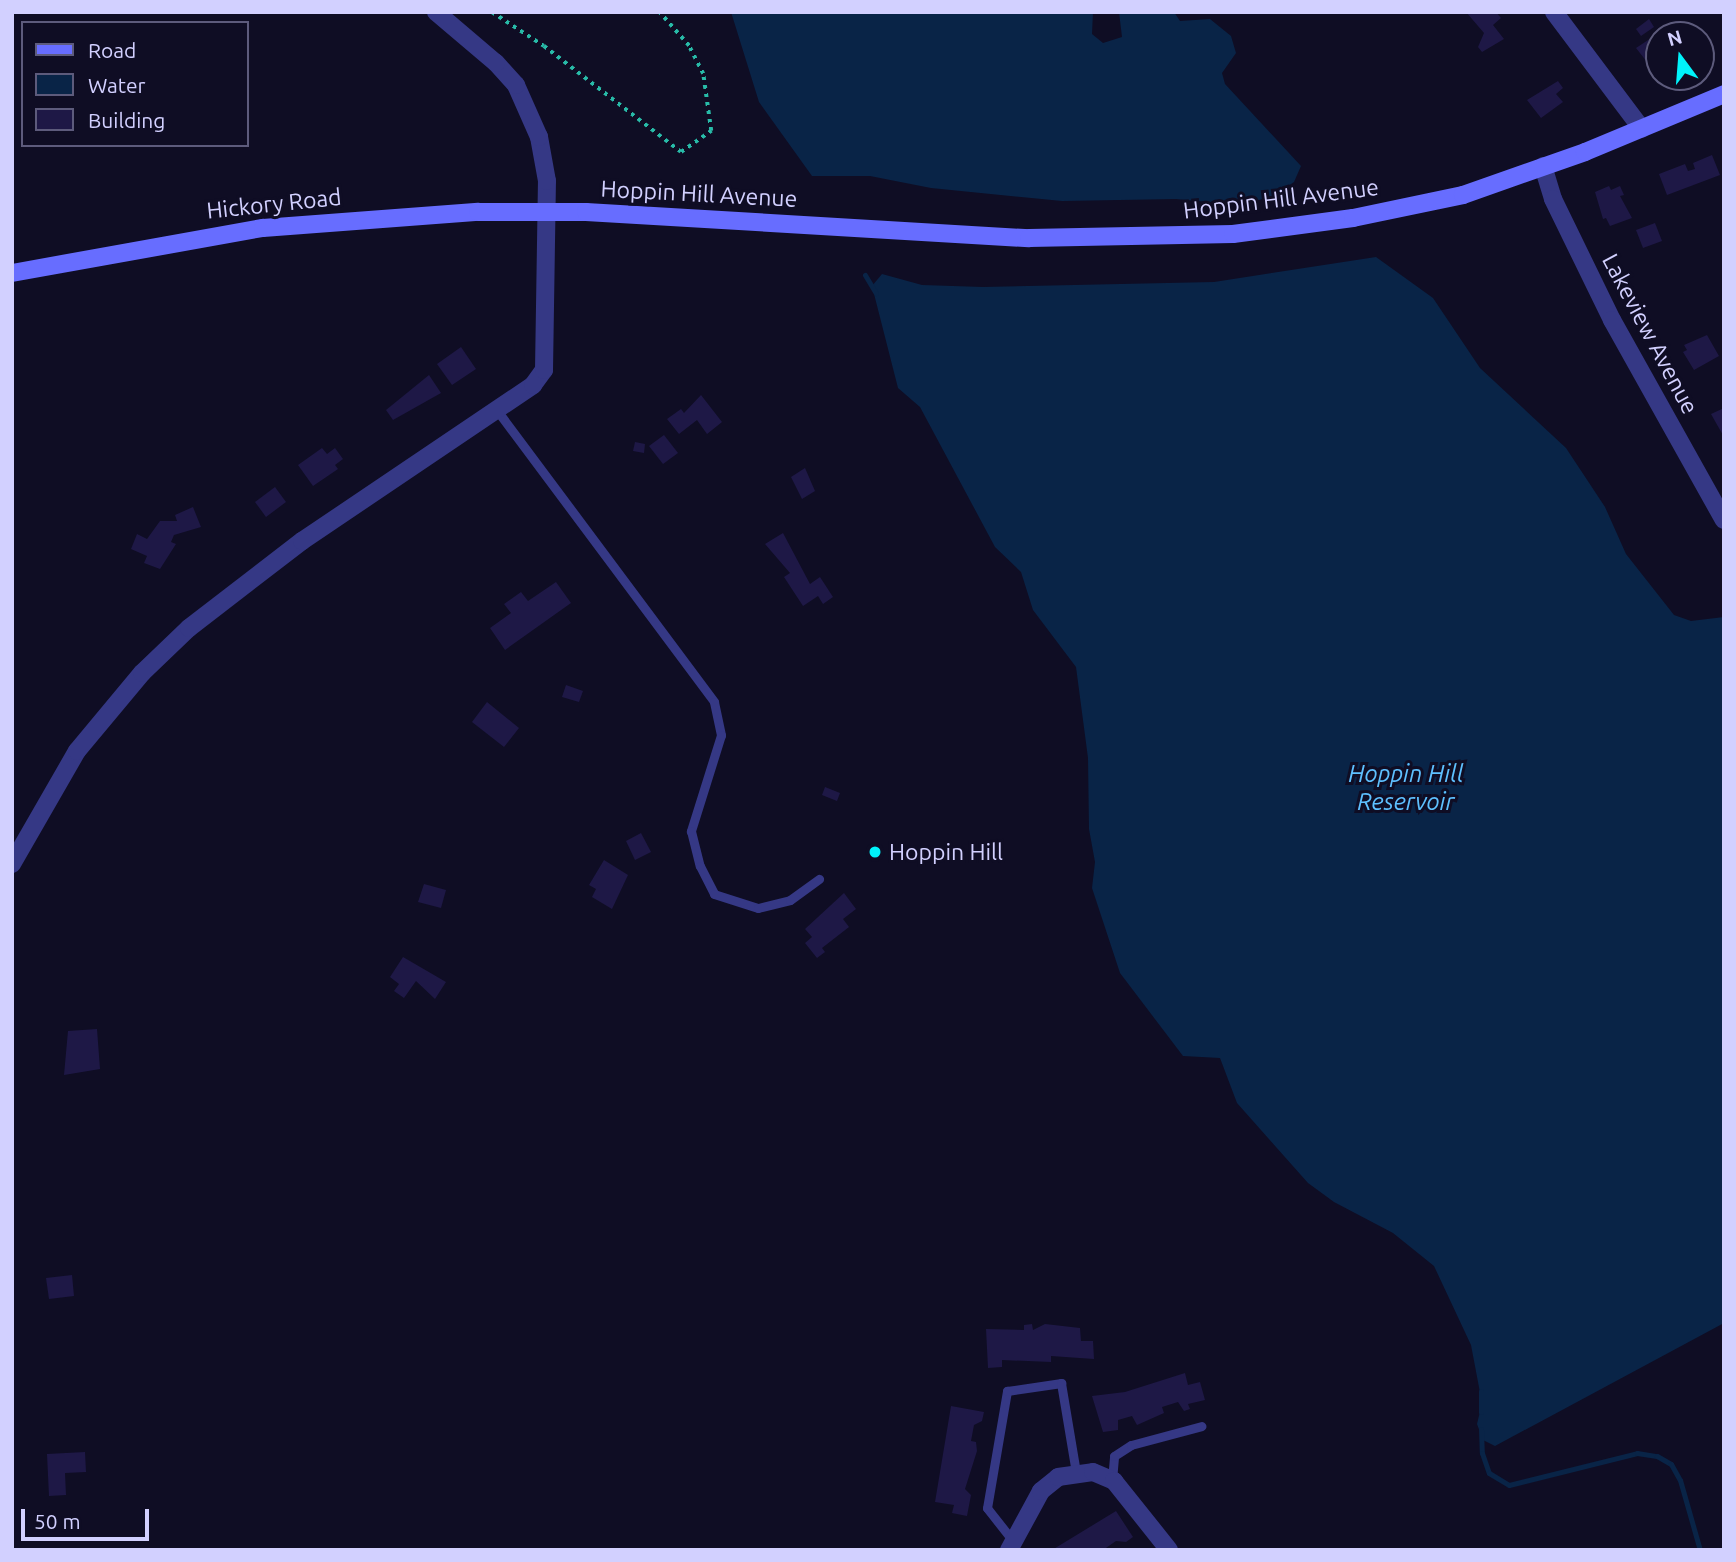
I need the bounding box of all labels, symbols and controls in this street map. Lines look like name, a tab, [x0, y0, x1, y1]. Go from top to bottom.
legend	[21, 21, 248, 147]
north arrow	[1645, 21, 1715, 91]
text: N	[1665, 25, 1685, 50]
text: Road	[88, 38, 136, 62]
text: Water	[88, 73, 146, 97]
text: Building	[88, 108, 165, 132]
street label: Hoppin Hill Avenue	[1182, 173, 1380, 225]
street label: Hoppin Hill Avenue	[600, 175, 798, 213]
street label: Hickory Road	[205, 183, 343, 225]
street label: Lakeview Avenue	[1596, 249, 1704, 419]
water label: Hoppin Hill Reservoir	[1348, 760, 1464, 816]
place label: Hoppin Hill	[889, 838, 1003, 866]
marker: Hoppin Hill	[867, 844, 883, 860]
scale bar	[24, 1496, 152, 1540]
text: 50 m	[34, 1509, 81, 1533]

